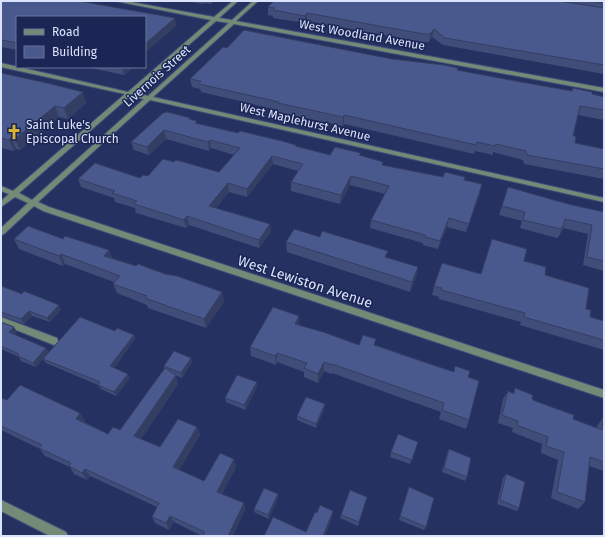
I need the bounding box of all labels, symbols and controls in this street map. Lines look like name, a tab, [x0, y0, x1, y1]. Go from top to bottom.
legend	[16, 16, 146, 68]
street label: West Woodland Avenue	[298, 17, 426, 53]
text: Road	[52, 25, 80, 39]
street label: Livernois Street	[121, 42, 194, 110]
text: Building	[52, 45, 98, 59]
street label: West Maplehurst Avenue	[238, 100, 372, 144]
place label: Saint Luke's Episcopal Church	[26, 118, 119, 146]
church icon: Saint Luke's Episcopal Church	[5, 123, 23, 141]
street label: West Lewiston Avenue	[236, 252, 374, 312]

